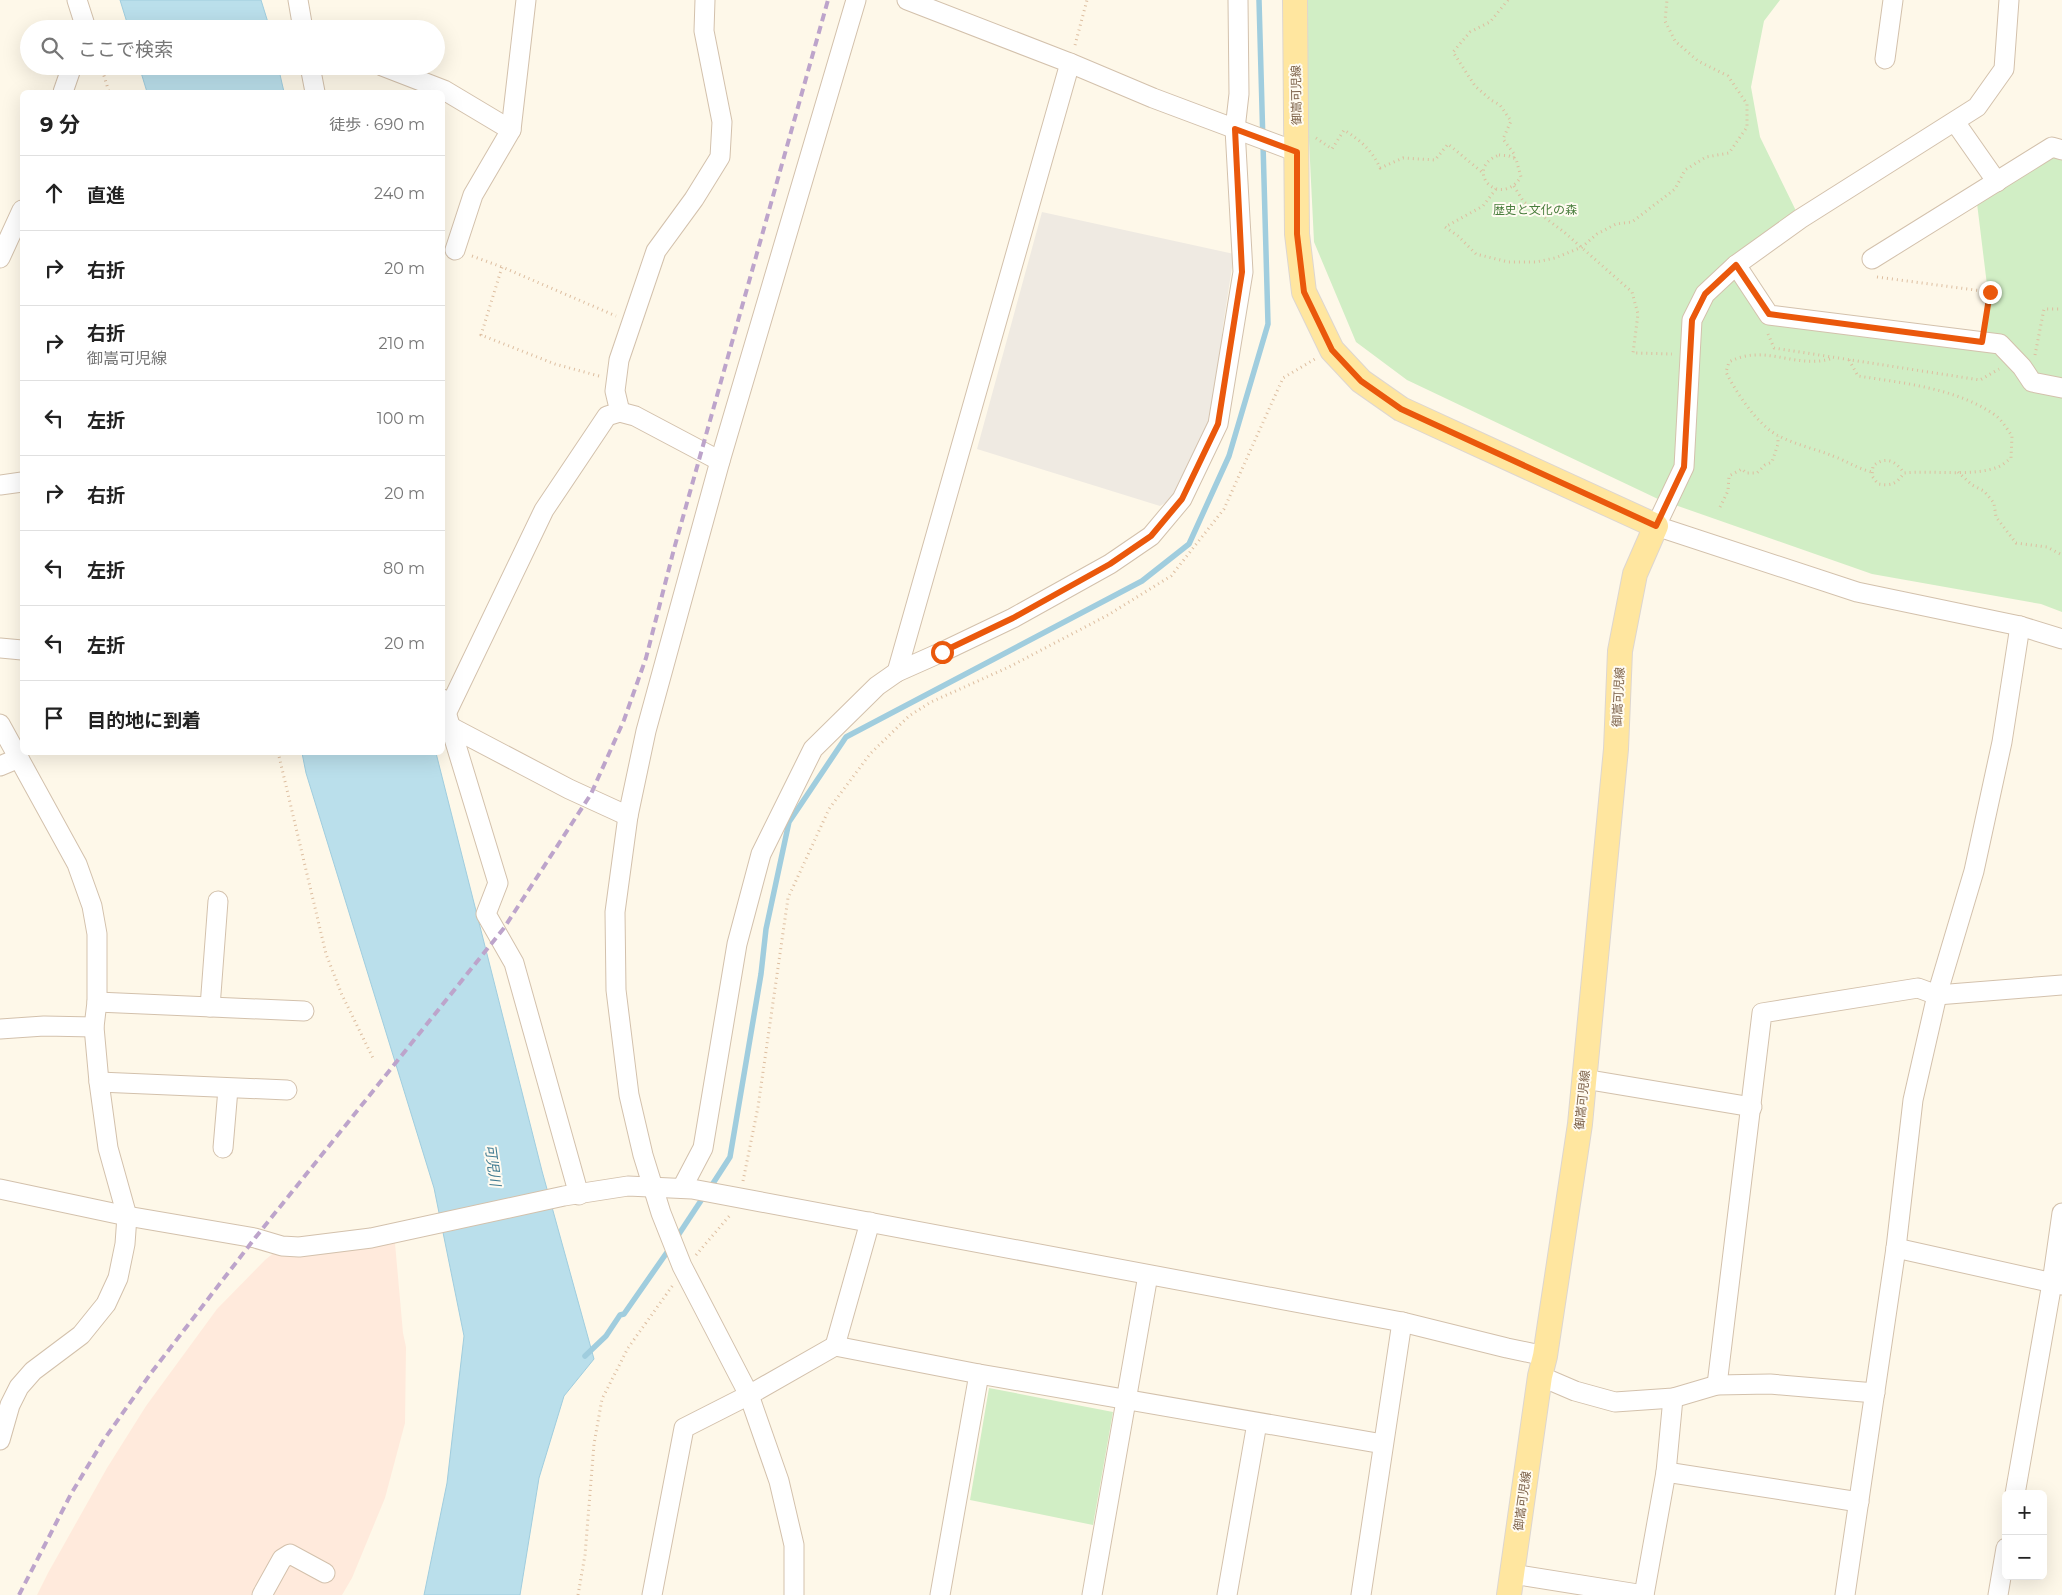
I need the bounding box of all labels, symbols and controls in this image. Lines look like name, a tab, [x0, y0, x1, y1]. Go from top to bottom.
search box	[20, 20, 445, 75]
icon: search	[38, 34, 66, 62]
text: ここで検索	[78, 38, 173, 61]
street label: 御嵩可児線	[1288, 65, 1304, 125]
text: 9 分	[40, 112, 80, 137]
text: 徒歩 · 690 m	[329, 115, 425, 134]
icon: ahead	[40, 179, 68, 207]
text: 直進	[87, 184, 125, 207]
text: 240 m	[374, 184, 425, 203]
park label: 歴史と文化の森	[1493, 202, 1577, 217]
icon: right	[40, 254, 68, 282]
text: 右折	[87, 259, 125, 282]
text: 20 m	[384, 259, 425, 278]
route end	[1979, 281, 2002, 304]
text: 右折	[87, 322, 125, 345]
icon: right	[40, 329, 68, 357]
text: 210 m	[378, 334, 425, 353]
text: 御嵩可児線	[87, 349, 167, 368]
icon: left	[40, 404, 68, 432]
text: 左折	[87, 409, 125, 432]
text: 100 m	[377, 409, 425, 428]
icon: right	[40, 479, 68, 507]
text: 右折	[87, 484, 125, 507]
text: 20 m	[384, 484, 425, 503]
icon: left	[40, 554, 68, 582]
text: 左折	[87, 559, 125, 582]
text: 80 m	[383, 559, 425, 578]
icon: left	[40, 629, 68, 657]
text: 左折	[87, 634, 125, 657]
text: 20 m	[384, 634, 425, 653]
route start	[931, 641, 954, 664]
street label: 御嵩可児線	[1609, 667, 1627, 727]
icon: arrive	[40, 704, 68, 732]
text: 目的地に到着	[87, 709, 201, 732]
street label: 御嵩可児線	[1571, 1069, 1593, 1131]
water label: 可児川	[481, 1143, 505, 1189]
street label: 御嵩可児線	[1510, 1470, 1534, 1532]
map controls	[2002, 1490, 2047, 1580]
button: +	[2002, 1490, 2047, 1535]
button: −	[2002, 1535, 2047, 1580]

